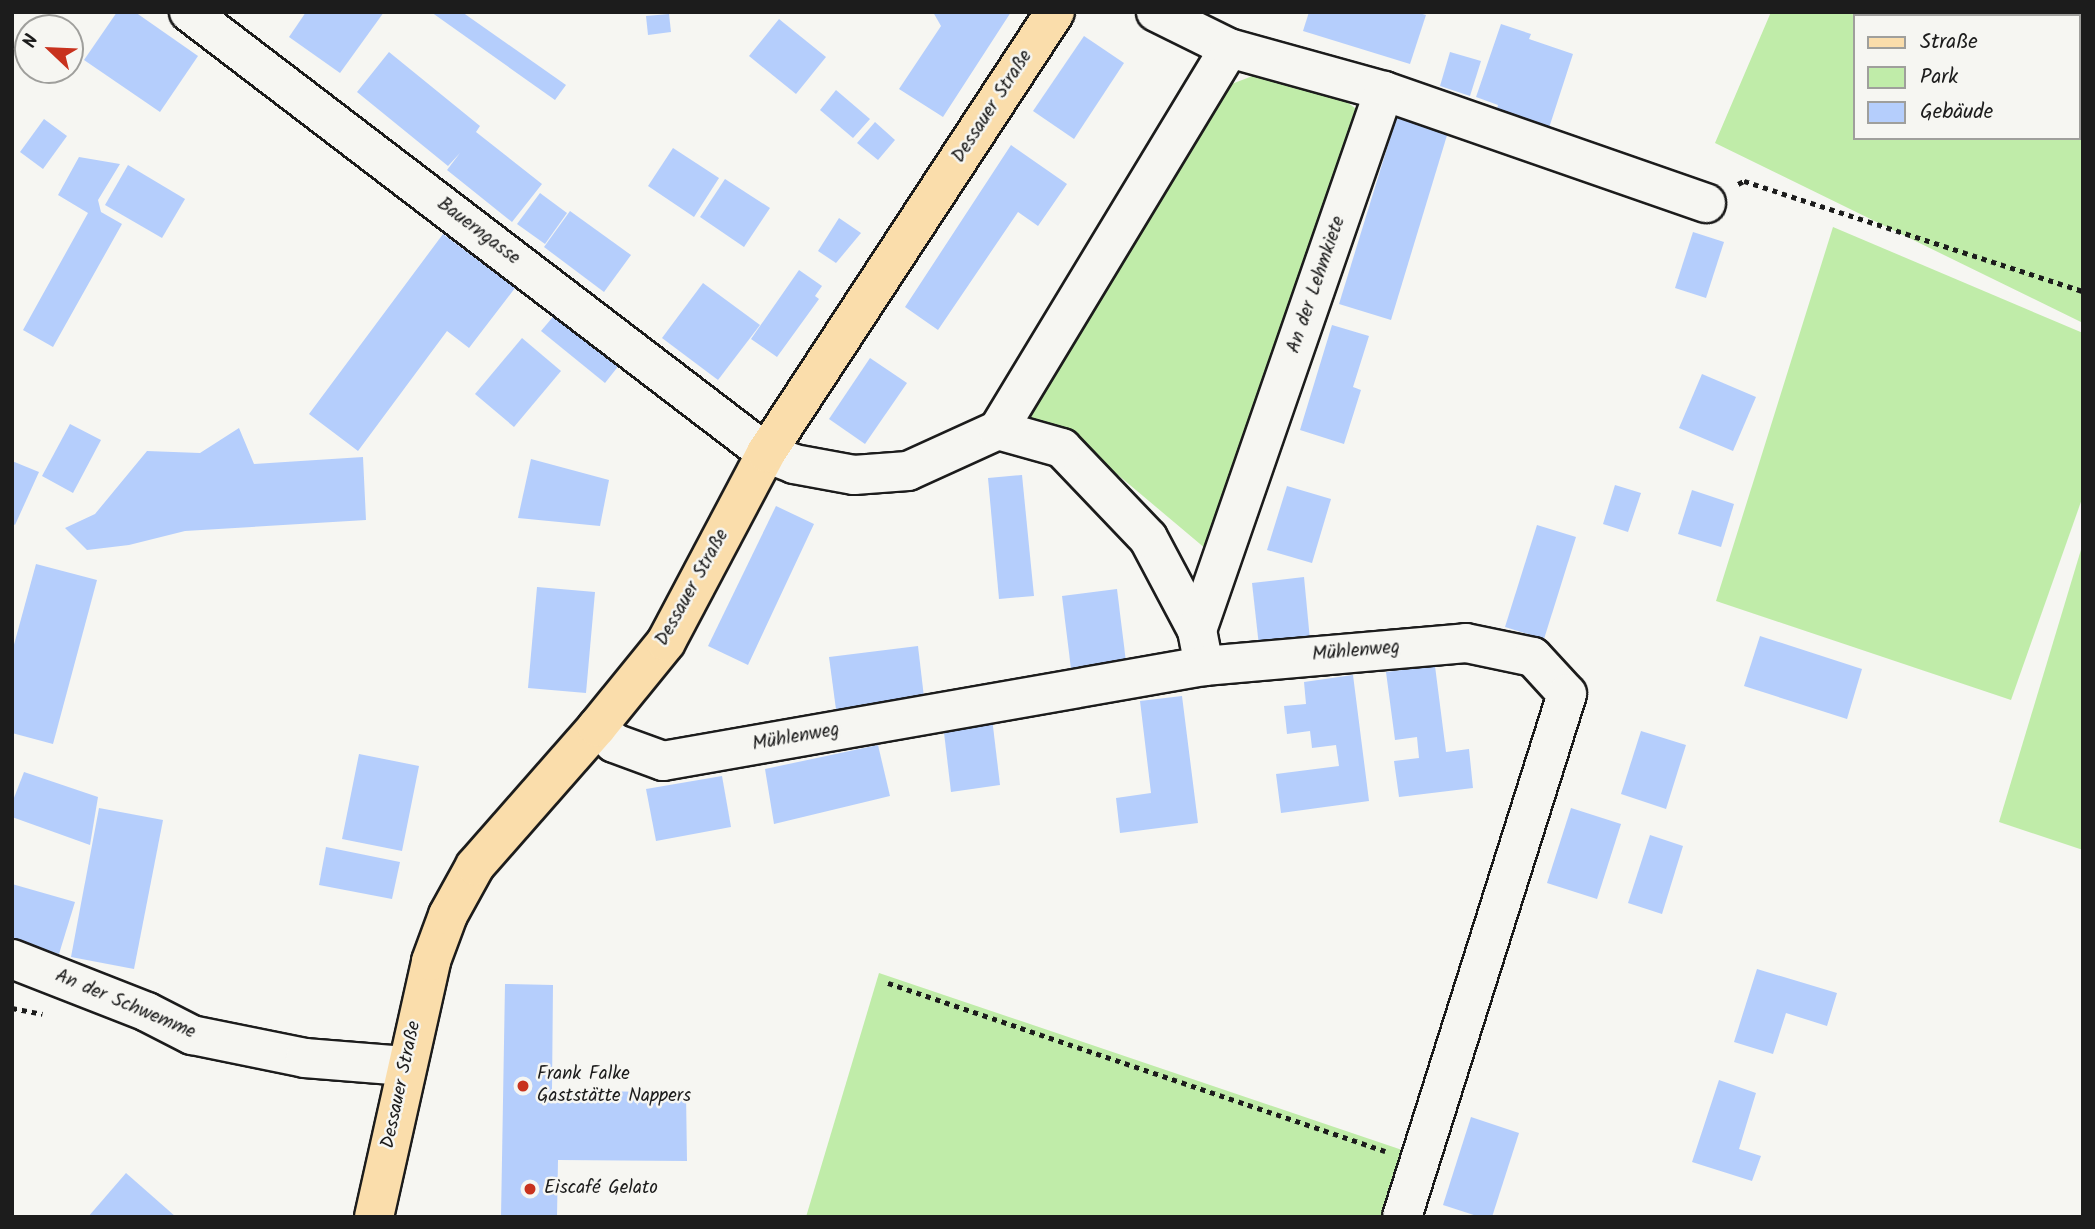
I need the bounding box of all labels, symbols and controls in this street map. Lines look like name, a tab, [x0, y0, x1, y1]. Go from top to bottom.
north arrow	[14, 14, 84, 84]
legend	[1854, 14, 2081, 140]
text: Straße	[1920, 26, 1978, 59]
text: N	[15, 30, 48, 53]
street label: Dessauer Straße	[948, 46, 1038, 168]
text: Park	[1920, 61, 1958, 94]
text: Gebäude	[1920, 96, 1993, 129]
street label: Bauerngasse	[432, 193, 524, 271]
street label: An der Lehmkiete	[1283, 214, 1351, 356]
street label: Dessauer Straße	[652, 526, 734, 650]
street label: Mühlenweg	[1311, 637, 1401, 667]
street label: Mühlenweg	[751, 719, 841, 757]
street label: An der Schwemme	[51, 965, 199, 1045]
street label: Dessauer Straße	[377, 1019, 427, 1151]
place label: Frank Falke Gaststätte Nappers	[537, 1064, 691, 1108]
marker: Frank Falke Gaststätte Nappers	[515, 1078, 531, 1094]
place label: Eiscafé Gelato	[544, 1178, 658, 1200]
marker: Eiscafé Gelato	[522, 1181, 538, 1197]

